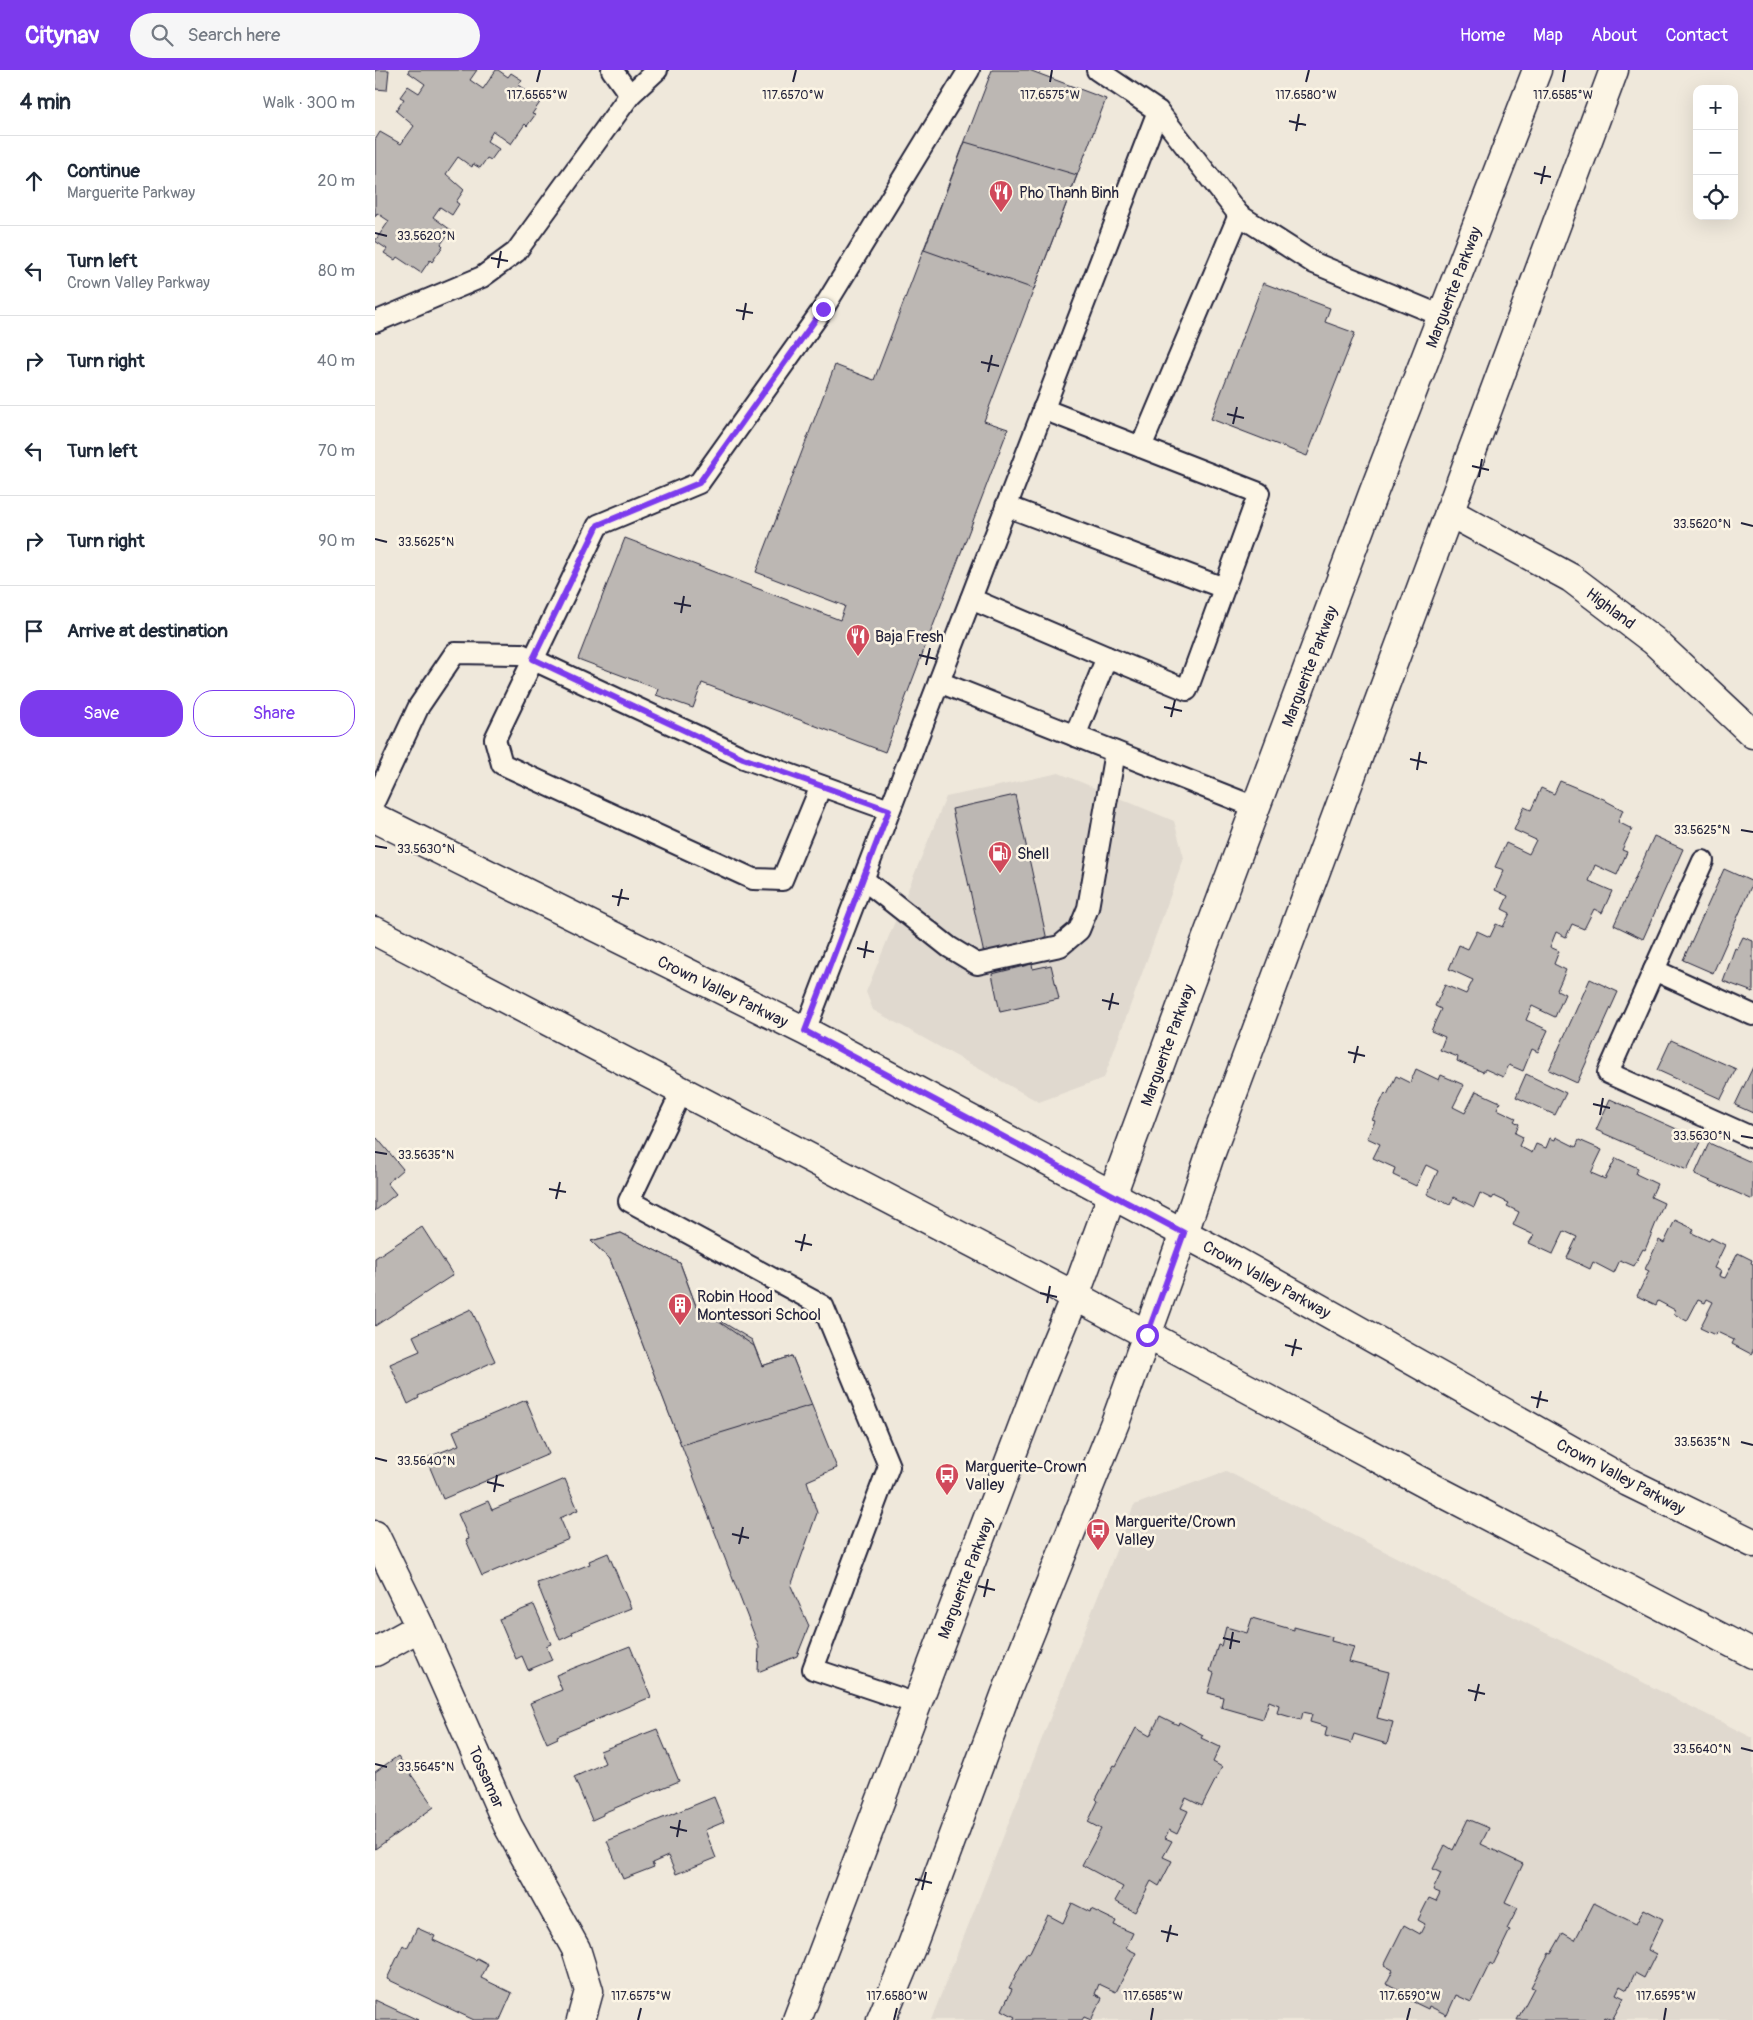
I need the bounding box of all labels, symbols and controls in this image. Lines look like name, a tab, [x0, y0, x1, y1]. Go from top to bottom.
search box	[130, 13, 480, 58]
text: Citynav	[25, 21, 100, 50]
icon: search	[148, 21, 176, 49]
text: Search here	[188, 23, 280, 47]
text: Home	[1460, 24, 1505, 47]
text: Map	[1533, 24, 1563, 47]
text: About	[1591, 24, 1637, 47]
text: Contact	[1665, 24, 1728, 47]
map controls	[1693, 85, 1738, 220]
button: +	[1693, 85, 1738, 130]
text: 117.6565°W	[507, 88, 567, 103]
text: 117.6570°W	[762, 88, 824, 103]
text: 117.6575°W	[1020, 88, 1080, 103]
text: 117.6580°W	[1275, 88, 1337, 103]
text: 117.6585°W	[1533, 88, 1593, 103]
text: 4 min	[20, 89, 71, 116]
text: Walk · 300 m	[263, 93, 355, 113]
button: −	[1693, 130, 1738, 175]
text: Continue	[67, 159, 140, 183]
icon: ahead	[20, 167, 48, 195]
text: 20 m	[317, 171, 355, 191]
button: locate	[1693, 175, 1738, 220]
restaurant icon: Pho Thanh Binh	[988, 179, 1014, 213]
text: Marguerite Parkway	[67, 183, 195, 203]
place label: Pho Thanh Binh	[1019, 183, 1119, 203]
street label: Marguerite Parkway	[1422, 224, 1486, 351]
text: 33.5620°N	[397, 229, 455, 244]
text: Turn left	[67, 249, 137, 273]
icon: left	[20, 257, 48, 285]
text: 80 m	[318, 261, 355, 281]
text: Crown Valley Parkway	[67, 273, 210, 293]
route end	[812, 298, 835, 321]
icon: right	[20, 347, 48, 375]
text: Turn right	[67, 349, 145, 373]
text: 40 m	[317, 351, 355, 371]
icon: left	[20, 437, 48, 465]
text: Turn left	[67, 439, 137, 463]
text: 70 m	[318, 441, 355, 461]
text: 33.5620°N	[1673, 517, 1731, 532]
icon: right	[20, 527, 48, 555]
text: Turn right	[67, 529, 145, 553]
text: 90 m	[318, 531, 355, 551]
text: 33.5625°N	[398, 535, 454, 550]
street label: Highland	[1582, 584, 1639, 634]
street label: Marguerite Parkway	[1278, 603, 1342, 730]
icon: arrive	[20, 617, 48, 645]
text: Arrive at destination	[67, 619, 228, 643]
restaurant icon: Baja Fresh	[845, 623, 871, 657]
place label: Baja Fresh	[875, 627, 944, 647]
button: Save	[20, 690, 183, 737]
button: Share	[193, 690, 355, 737]
text: 33.5625°N	[1674, 823, 1730, 838]
fuel station icon: Shell	[987, 840, 1013, 874]
text: 33.5630°N	[397, 842, 455, 857]
place label: Shell	[1017, 844, 1049, 864]
street label: Crown Valley Parkway	[654, 952, 791, 1032]
street label: Marguerite Parkway	[1137, 982, 1199, 1109]
text: 33.5630°N	[1673, 1129, 1731, 1144]
text: 33.5635°N	[398, 1148, 454, 1163]
street label: Crown Valley Parkway	[1199, 1236, 1334, 1323]
place label: Robin Hood Montessori School	[697, 1287, 821, 1325]
building icon: Robin Hood Montessori School	[667, 1292, 693, 1326]
route start	[1136, 1324, 1159, 1347]
street label: Crown Valley Parkway	[1553, 1434, 1688, 1519]
text: 33.5635°N	[1674, 1435, 1730, 1450]
text: 33.5640°N	[397, 1454, 455, 1469]
place label: Marguerite-Crown Valley	[965, 1457, 1087, 1495]
bus stop icon: Marguerite-Crown Valley	[934, 1462, 960, 1496]
place label: Marguerite/Crown Valley	[1115, 1512, 1236, 1550]
street label: Marguerite Parkway	[934, 1515, 998, 1642]
bus stop icon: Marguerite/Crown Valley	[1085, 1517, 1111, 1551]
text: 33.5640°N	[1673, 1742, 1731, 1757]
street label: Tossamar	[464, 1743, 509, 1812]
text: 33.5645°N	[398, 1760, 454, 1775]
text: 117.6575°W	[611, 1989, 671, 2004]
text: 117.6580°W	[866, 1989, 928, 2004]
text: 117.6585°W	[1123, 1989, 1183, 2004]
text: 117.6590°W	[1379, 1989, 1441, 2004]
text: 117.6595°W	[1636, 1989, 1696, 2004]

